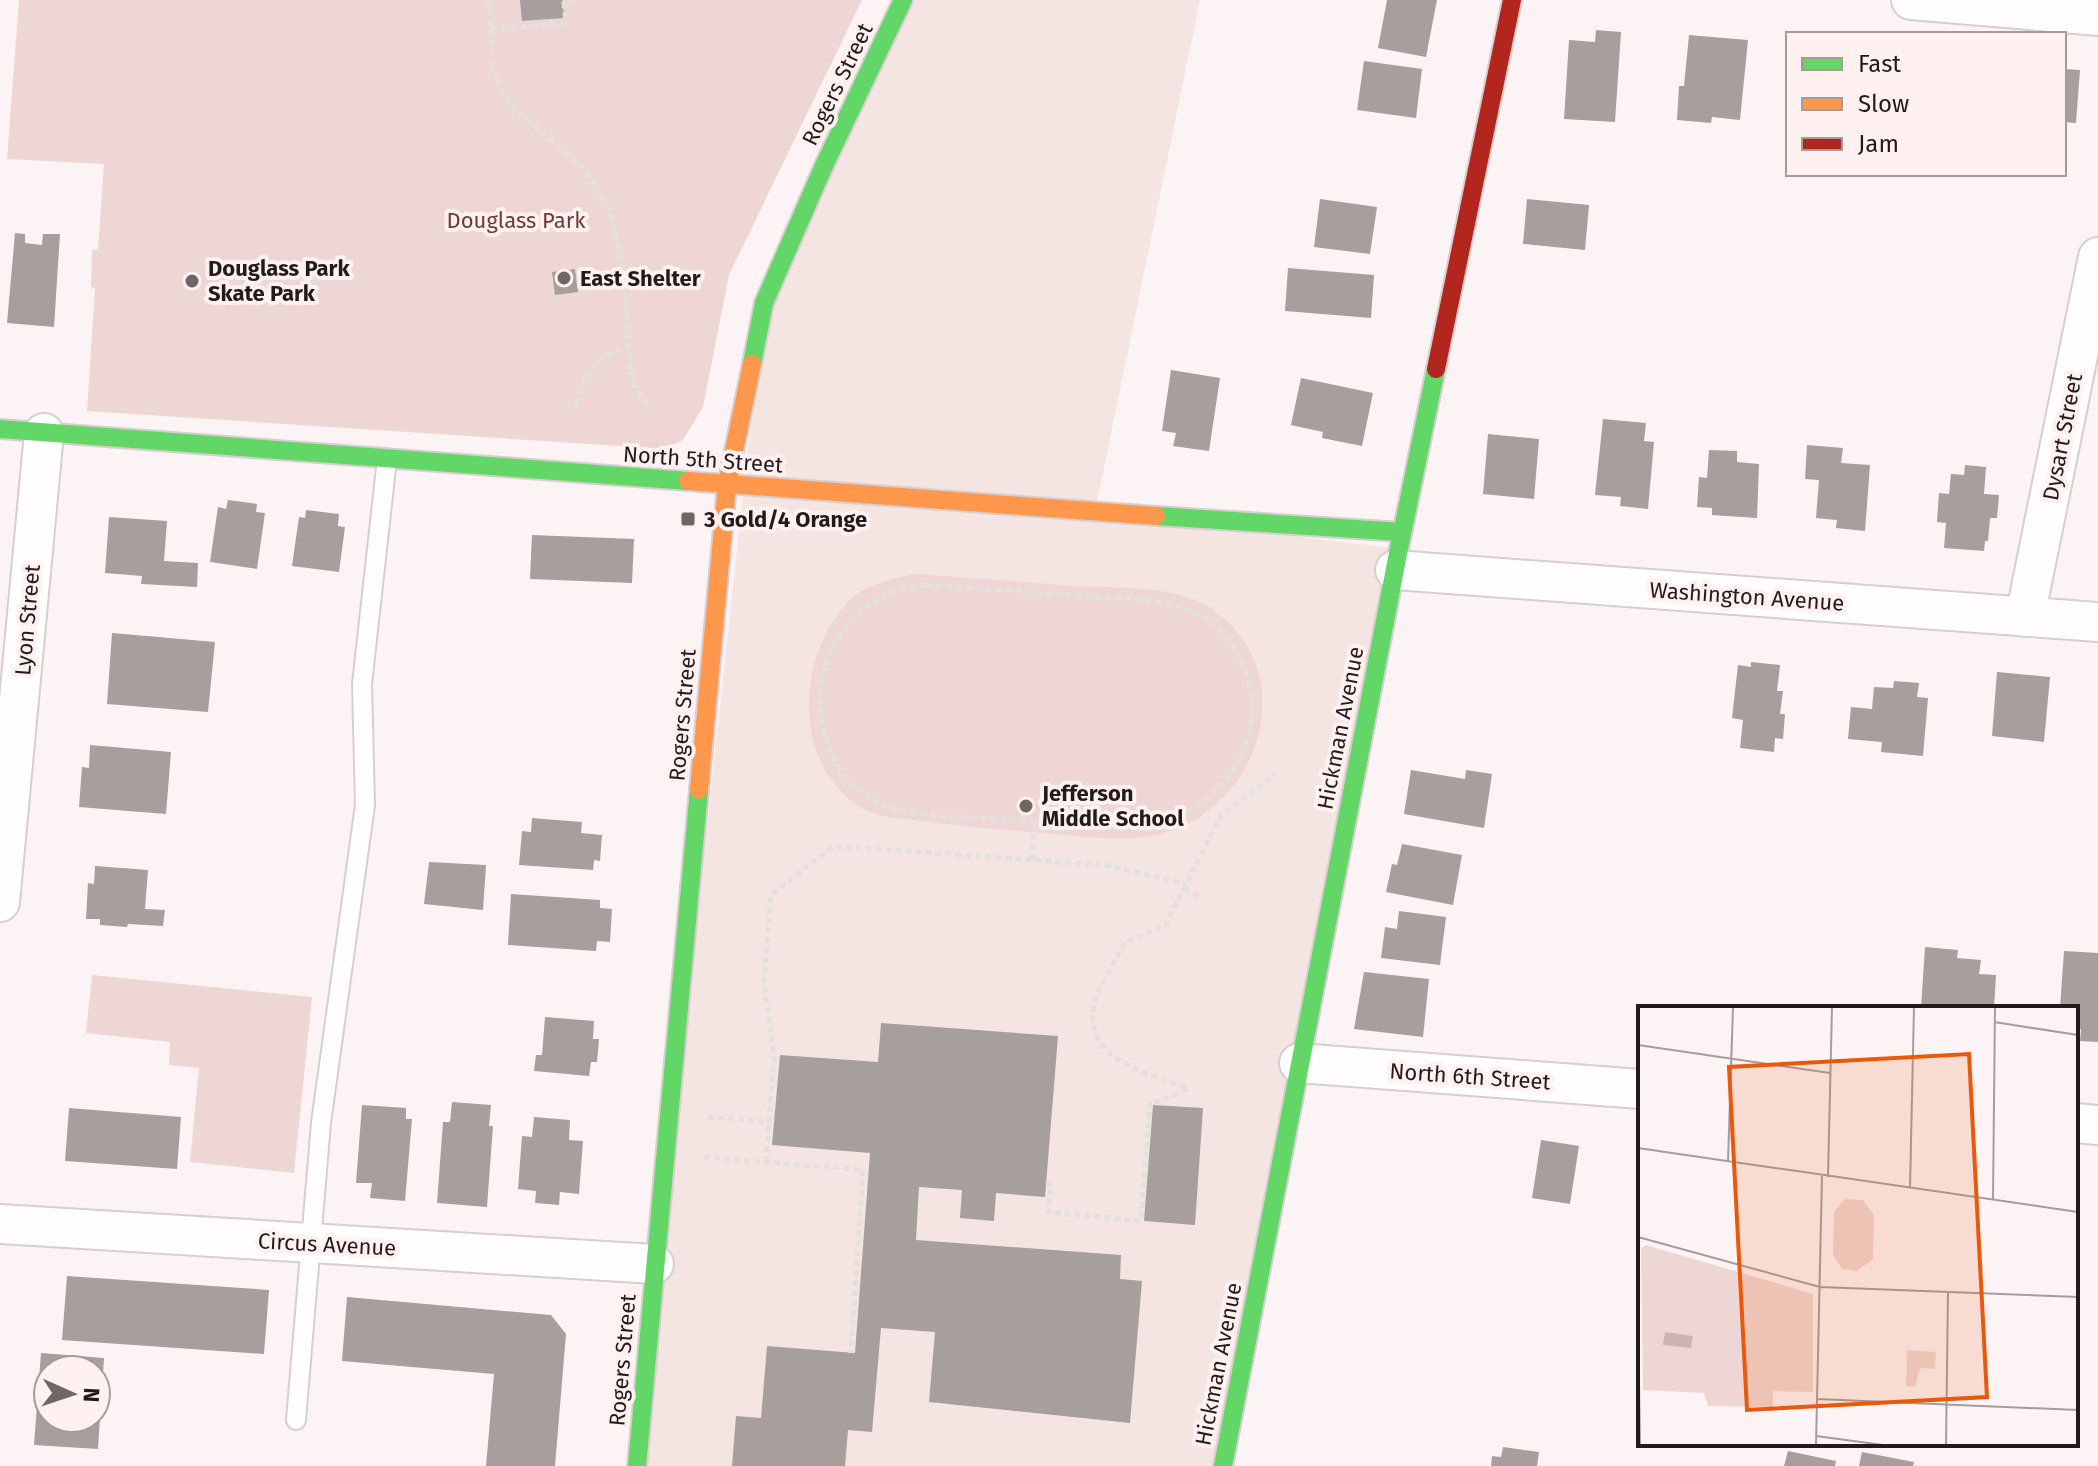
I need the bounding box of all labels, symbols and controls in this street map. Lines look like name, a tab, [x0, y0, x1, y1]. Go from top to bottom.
street label: Rogers Street	[796, 19, 879, 150]
legend	[1786, 32, 2066, 176]
text: Fast	[1858, 50, 1901, 78]
text: Slow	[1858, 90, 1909, 118]
text: Jam	[1858, 130, 1899, 158]
park label: Douglass Park	[447, 207, 586, 234]
place label: Douglass Park Skate Park	[208, 255, 350, 307]
place label: East Shelter	[580, 265, 701, 292]
marker: East Shelter	[555, 269, 573, 287]
marker: Douglass Park Skate Park	[183, 272, 201, 290]
street label: Dysart Street	[2037, 371, 2088, 503]
street label: North 5th Street	[622, 440, 784, 479]
place label: 3 Gold/4 Orange	[703, 506, 867, 533]
marker: 3 Gold/4 Orange	[679, 510, 697, 528]
street label: Lyon Street	[9, 563, 46, 677]
street label: Washington Avenue	[1649, 576, 1845, 617]
street label: Hickman Avenue	[1311, 644, 1370, 812]
street label: Rogers Street	[663, 648, 702, 782]
place label: Jefferson Middle School	[1041, 780, 1184, 832]
marker: Jefferson Middle School	[1017, 797, 1035, 815]
inset map	[1638, 1006, 2078, 1446]
street label: North 6th Street	[1389, 1057, 1551, 1096]
street label: Circus Avenue	[257, 1227, 397, 1262]
street label: Hickman Avenue	[1189, 1280, 1248, 1448]
street label: Rogers Street	[603, 1293, 642, 1427]
north arrow	[32, 1354, 112, 1434]
text: N	[78, 1387, 105, 1403]

